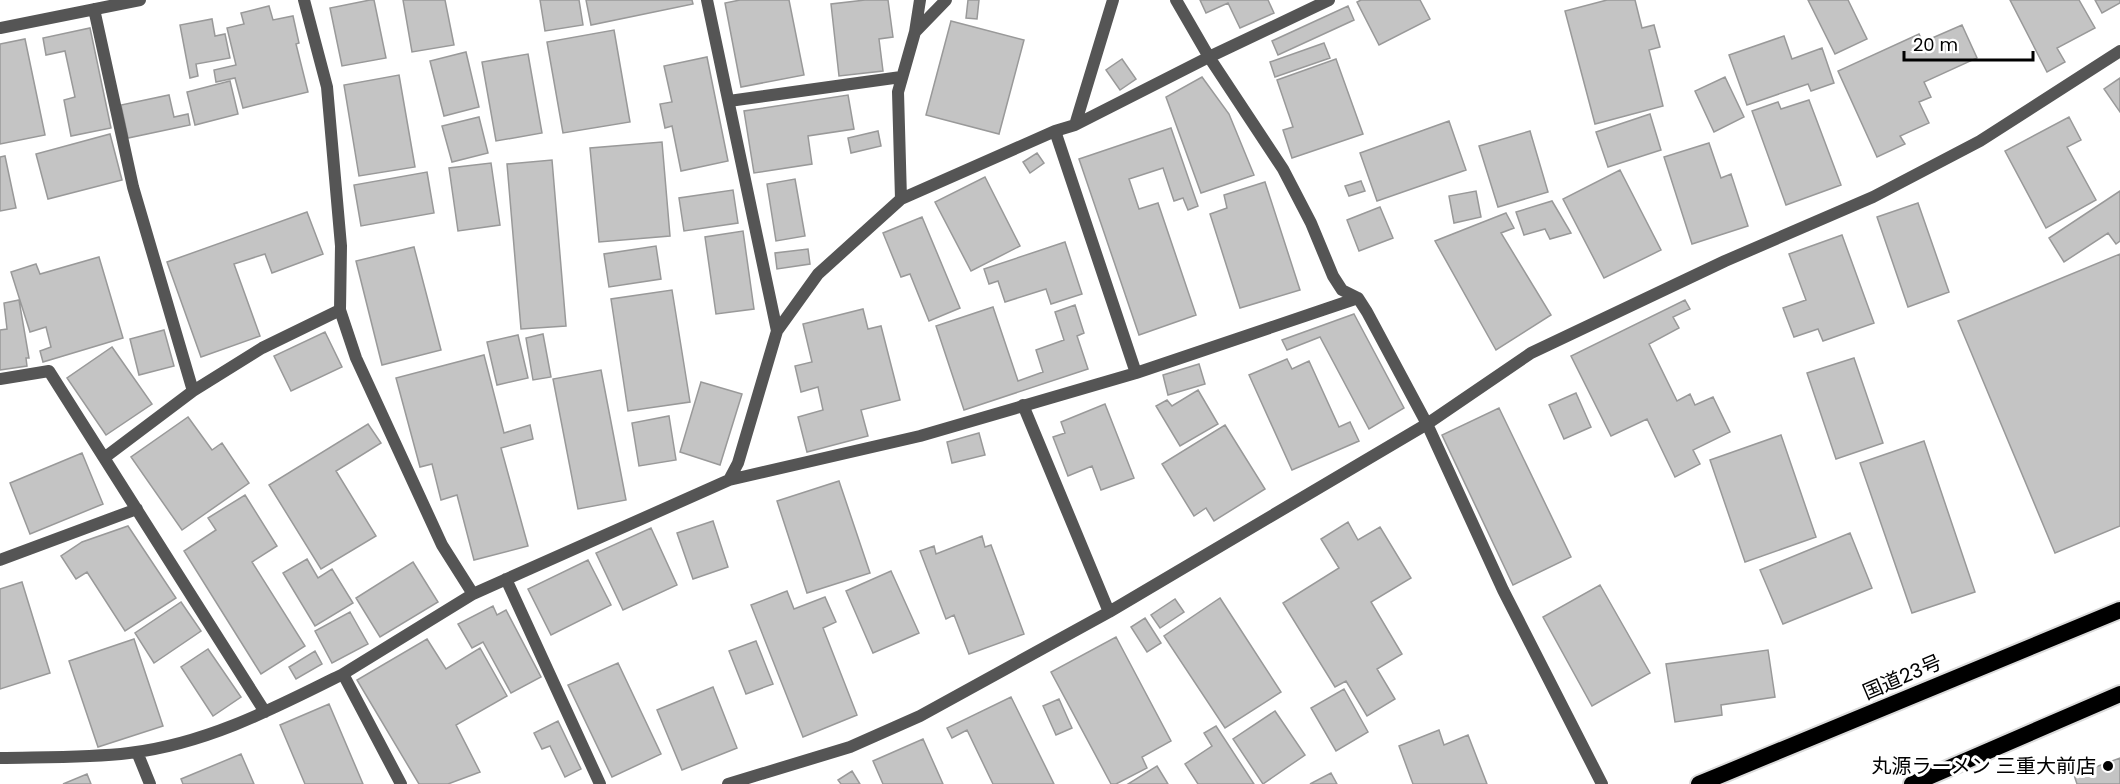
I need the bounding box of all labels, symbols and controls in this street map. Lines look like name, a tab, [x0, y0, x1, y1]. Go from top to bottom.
scale bar	[1904, 24, 2033, 62]
text: 20 m	[1913, 32, 1958, 57]
street label: 国道23号	[1858, 648, 1946, 706]
place label: 丸源ラーメン 三重大前店	[1871, 752, 2096, 780]
marker: 丸源ラーメン 三重大前店	[2101, 759, 2115, 773]

